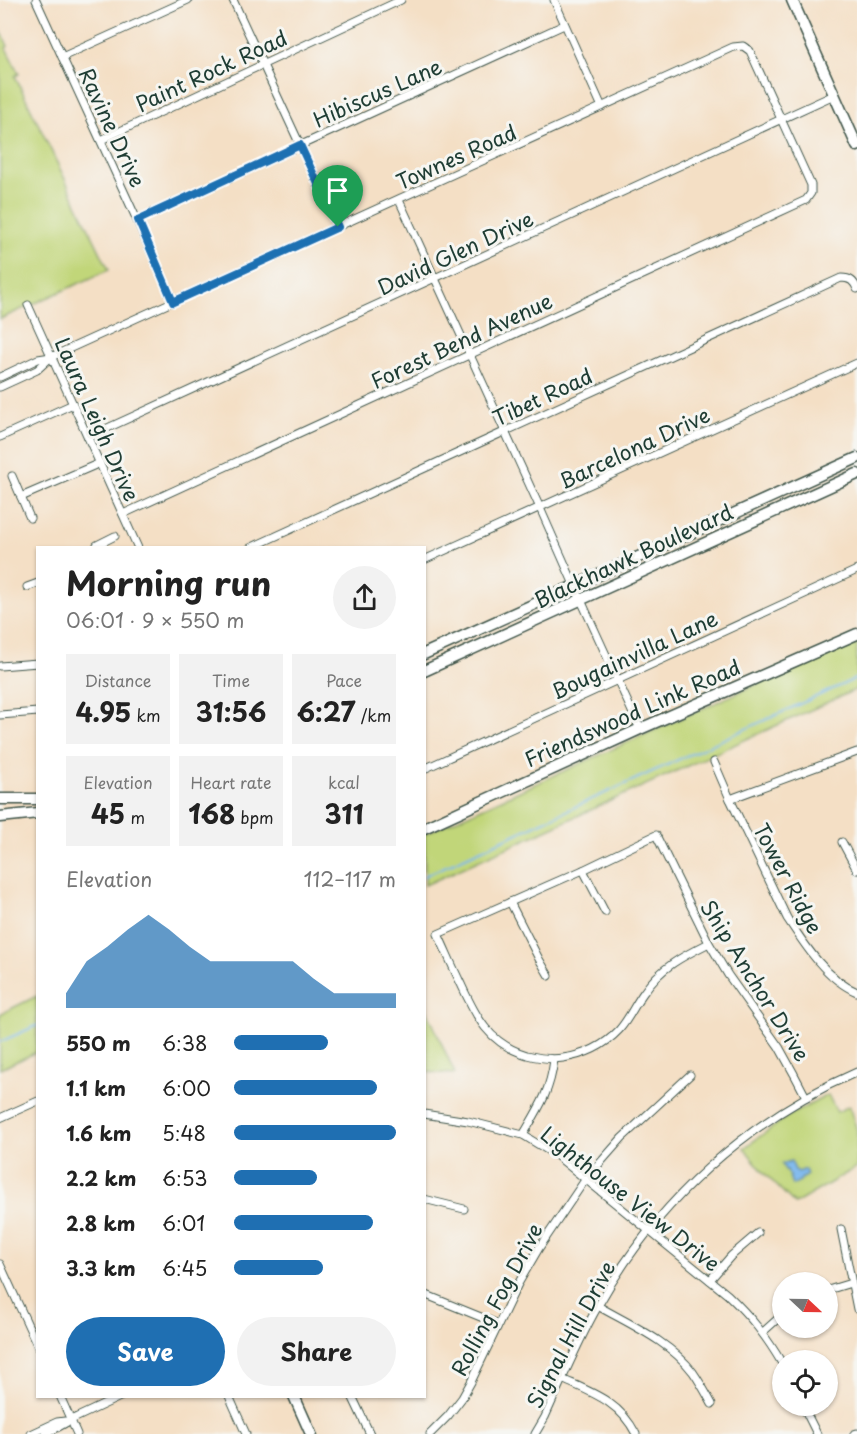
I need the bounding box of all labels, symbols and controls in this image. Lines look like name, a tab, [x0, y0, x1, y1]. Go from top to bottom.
street label: Paint Rock Road	[130, 21, 292, 119]
street label: Hibiscus Lane	[307, 49, 447, 135]
street label: Ravine Drive	[71, 62, 155, 192]
street label: Townes Road	[391, 115, 521, 197]
pin	[312, 165, 363, 227]
icon: arrive	[321, 174, 354, 207]
street label: David Glen Drive	[372, 202, 538, 302]
street label: Forest Bend Avenue	[365, 284, 557, 396]
street label: Laura Leigh Drive	[47, 332, 149, 506]
street label: Tibet Road	[487, 359, 597, 433]
street label: Barcelona Drive	[553, 398, 715, 496]
street label: Blackhawk Boulevard	[529, 495, 738, 615]
text: Morning run	[66, 557, 271, 607]
button: share	[333, 566, 396, 629]
street label: Bougainvilla Lane	[545, 601, 723, 707]
text: 06:01 · 9 × 550 m	[66, 605, 244, 635]
street label: Friendswood Link Road	[519, 650, 745, 774]
text: Distance	[84, 668, 152, 692]
text: Time	[212, 668, 250, 692]
text: Pace	[326, 668, 362, 692]
text: 4.95	[75, 692, 131, 731]
text: 31:56	[196, 692, 266, 731]
text: 6:27	[297, 692, 355, 731]
text: km	[131, 703, 161, 727]
text: /km	[355, 703, 391, 727]
text: Elevation	[83, 770, 153, 794]
text: Heart rate	[191, 770, 271, 794]
text: kcal	[328, 770, 360, 794]
text: 45	[91, 794, 125, 833]
text: 168	[188, 794, 235, 833]
text: 311	[324, 794, 364, 833]
text: m	[125, 805, 145, 829]
text: bpm	[235, 805, 274, 829]
street label: Tower Ridge	[746, 817, 832, 939]
text: Elevation	[66, 864, 152, 894]
text: 112–117 m	[304, 864, 396, 894]
street label: Ship Anchor Drive	[693, 893, 819, 1067]
text: 550 m	[66, 1028, 131, 1058]
text: 6:38	[162, 1028, 207, 1058]
text: 1.1 km	[66, 1073, 126, 1103]
text: 6:00	[162, 1073, 211, 1103]
text: 1.6 km	[66, 1118, 131, 1148]
text: 5:48	[162, 1118, 206, 1148]
street label: Lighthouse View Drive	[534, 1118, 728, 1278]
text: 2.2 km	[66, 1163, 136, 1193]
text: 6:53	[162, 1163, 207, 1193]
text: 2.8 km	[66, 1208, 135, 1238]
text: 6:01	[162, 1208, 205, 1238]
street label: Rolling Fog Drive	[442, 1217, 550, 1381]
text: 3.3 km	[66, 1253, 136, 1283]
text: 6:45	[162, 1253, 207, 1283]
street label: Signal Hill Drive	[518, 1255, 622, 1413]
north arrow	[772, 1272, 838, 1338]
map controls	[772, 1272, 838, 1416]
button: Save	[66, 1317, 225, 1386]
button: Share	[237, 1317, 396, 1386]
button: locate	[772, 1350, 838, 1416]

